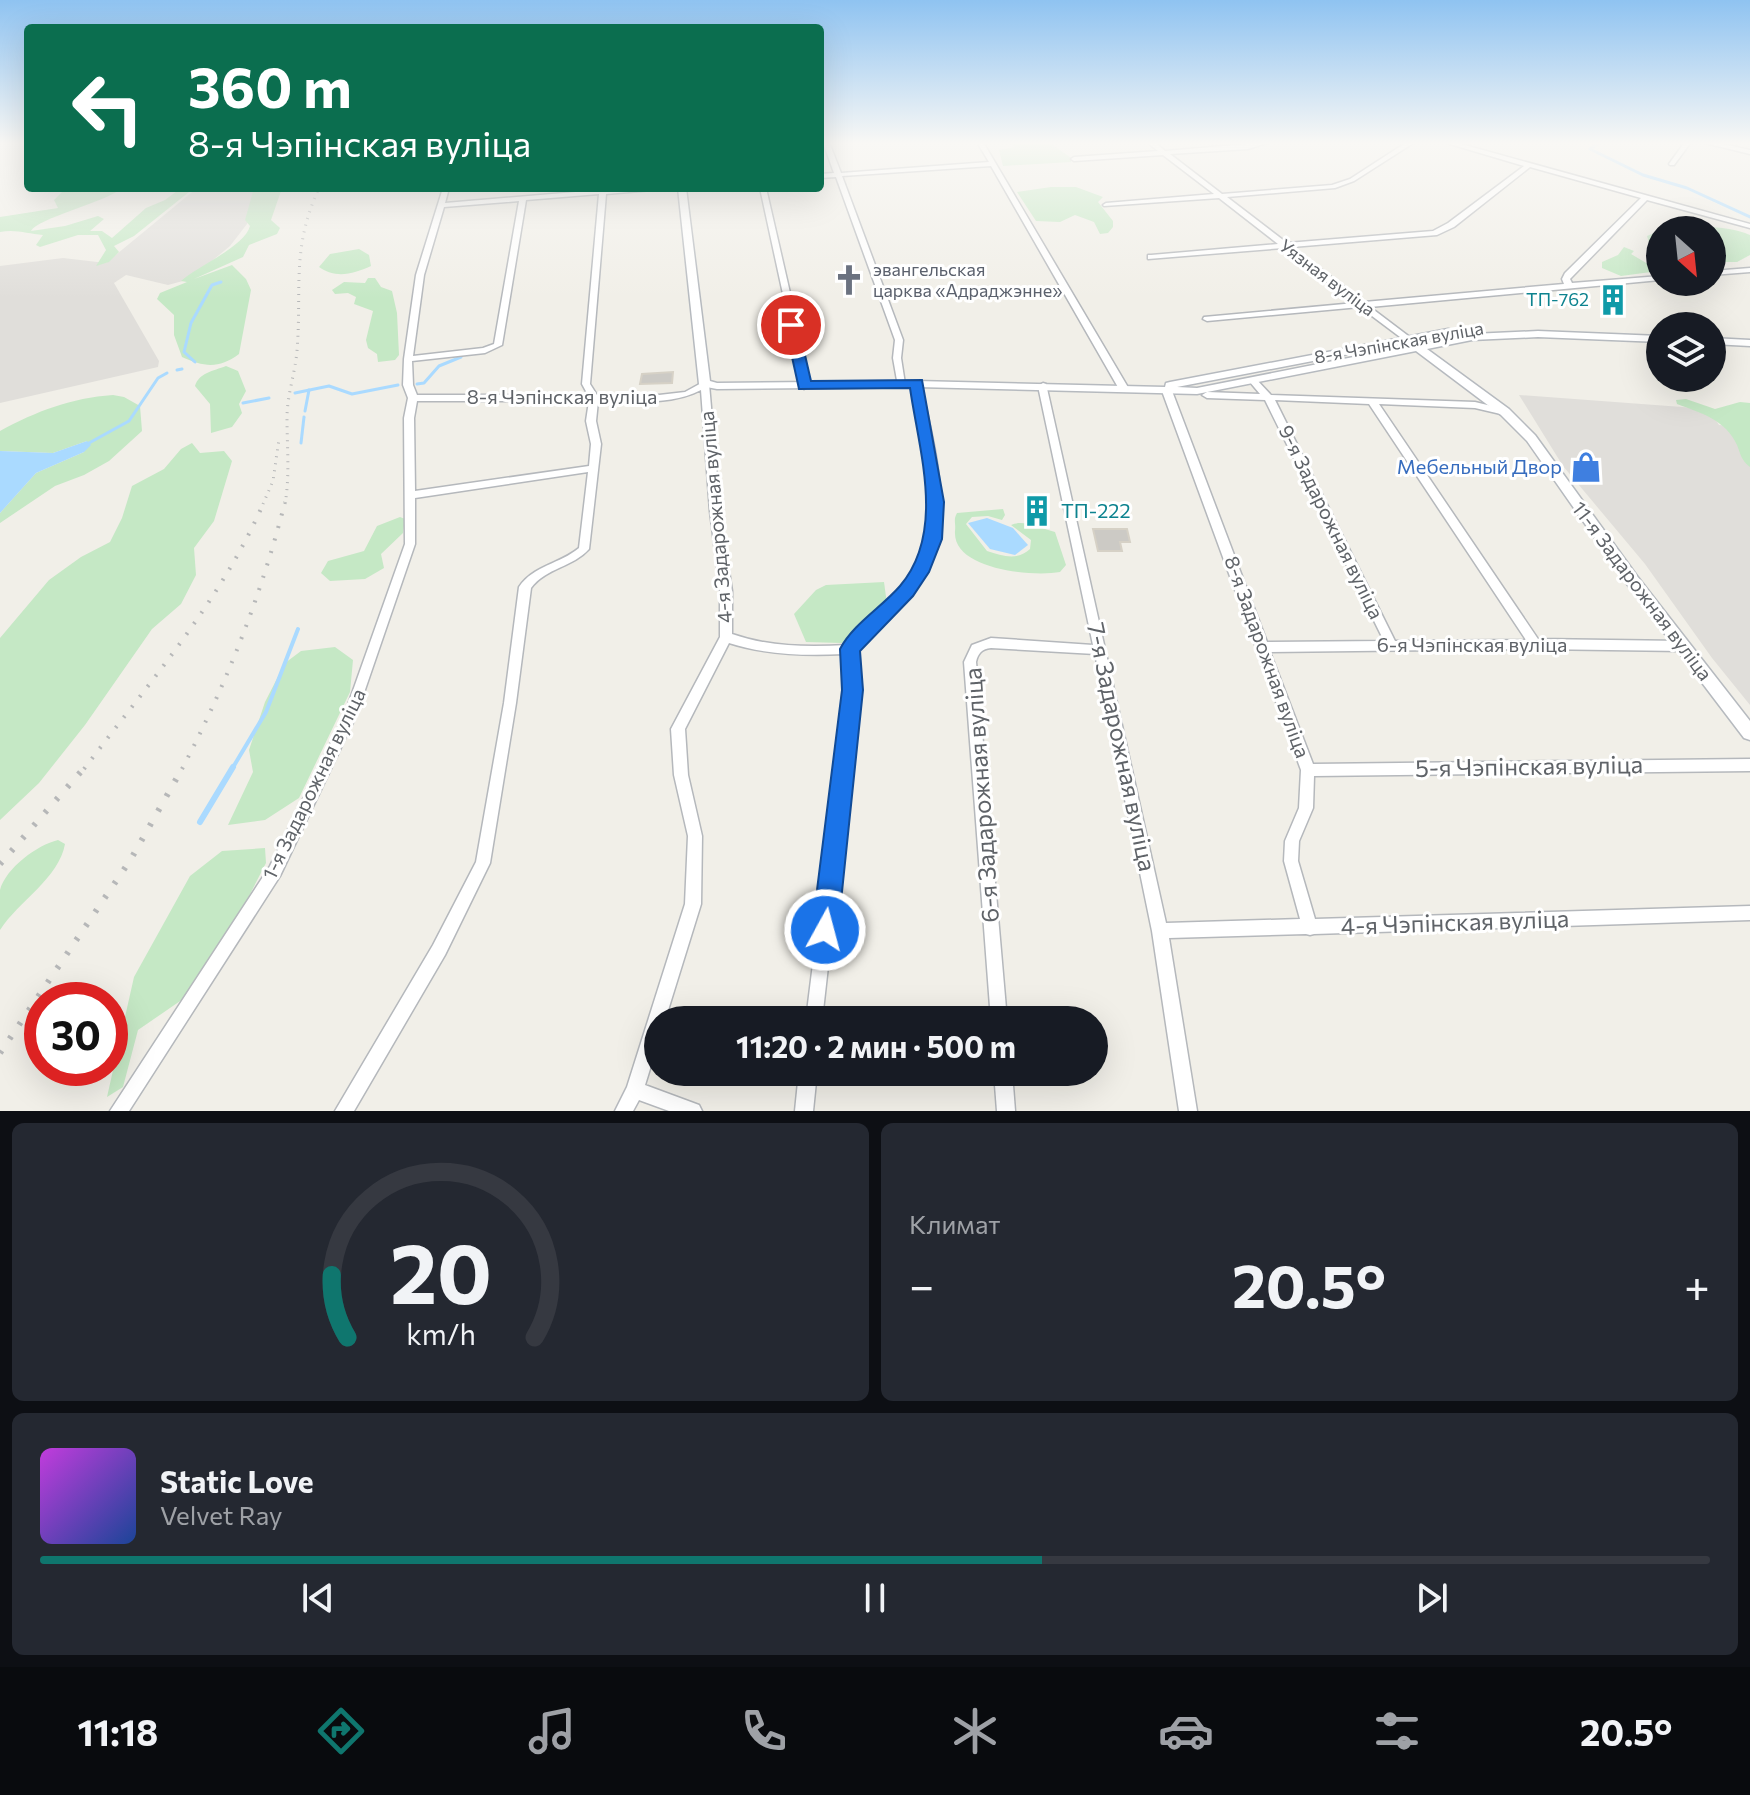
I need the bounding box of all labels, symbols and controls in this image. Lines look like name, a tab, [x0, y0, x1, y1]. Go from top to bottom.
text: 360 m	[188, 51, 352, 120]
icon: left	[56, 56, 160, 160]
text: 8-я Чэпінская вуліца	[188, 120, 531, 164]
north arrow	[1646, 216, 1726, 296]
map controls	[1646, 216, 1726, 392]
street label: Уязная вуліца	[1275, 234, 1380, 320]
place label: эвангельская царква «Адраджэнне»	[873, 258, 1062, 301]
church icon: эвангельская царква «Адраджэнне»	[832, 263, 866, 297]
building icon: ТП-762	[1596, 283, 1630, 317]
place label: ТП-762	[1526, 288, 1589, 310]
pin	[757, 291, 825, 359]
icon: arrive	[769, 303, 813, 347]
button: layers	[1646, 312, 1726, 392]
street label: 8-я Чэпінская вуліца	[1312, 316, 1485, 368]
street label: 8-я Чэпінская вуліца	[467, 384, 657, 408]
street label: 4-я Задарожная вуліца	[694, 410, 736, 624]
street label: 9-я Задарожная вуліца	[1274, 421, 1389, 623]
shop icon: Мебельный Двор	[1569, 450, 1603, 484]
place label: Мебельный Двор	[1397, 454, 1562, 478]
building icon: ТП-222	[1020, 494, 1054, 528]
street label: 11-я Задарожная вуліца	[1568, 496, 1718, 685]
place label: ТП-222	[1061, 498, 1130, 522]
street label: 8-я Задарожная вуліца	[1220, 553, 1316, 761]
street label: 7-я Задарожная вуліца	[1082, 620, 1163, 874]
street label: 6-я Чэпінская вуліца	[1377, 632, 1567, 656]
street label: 6-я Задарожная вуліца	[957, 667, 1004, 924]
street label: 1-я Задарожная вуліца	[256, 684, 370, 883]
street label: 5-я Чэпінская вуліца	[1415, 749, 1643, 782]
position arrow	[783, 888, 867, 972]
street label: 4-я Чэпінская вуліца	[1340, 903, 1570, 940]
speed limit sign: 30	[24, 982, 128, 1086]
text: 11:20 · 2 мин · 500 m	[736, 1027, 1016, 1064]
text: Климат	[909, 1208, 1001, 1239]
text: 20	[389, 1219, 492, 1321]
text: 20.5°	[1232, 1247, 1386, 1320]
text: −	[909, 1257, 934, 1311]
text: +	[1684, 1257, 1710, 1311]
text: km/h	[406, 1316, 475, 1351]
text: Static Love	[160, 1462, 314, 1499]
text: Velvet Ray	[160, 1499, 283, 1530]
icon: previous	[296, 1576, 340, 1620]
icon: pause	[853, 1576, 897, 1620]
icon: next	[1410, 1576, 1454, 1620]
icon: directions	[313, 1703, 369, 1759]
icon: music	[524, 1703, 580, 1759]
icon: phone	[736, 1703, 792, 1759]
icon: climate	[947, 1703, 1003, 1759]
icon: car	[1158, 1703, 1214, 1759]
icon: filters	[1369, 1703, 1425, 1759]
text: 11:18	[78, 1709, 158, 1753]
text: 20.5°	[1580, 1709, 1672, 1753]

